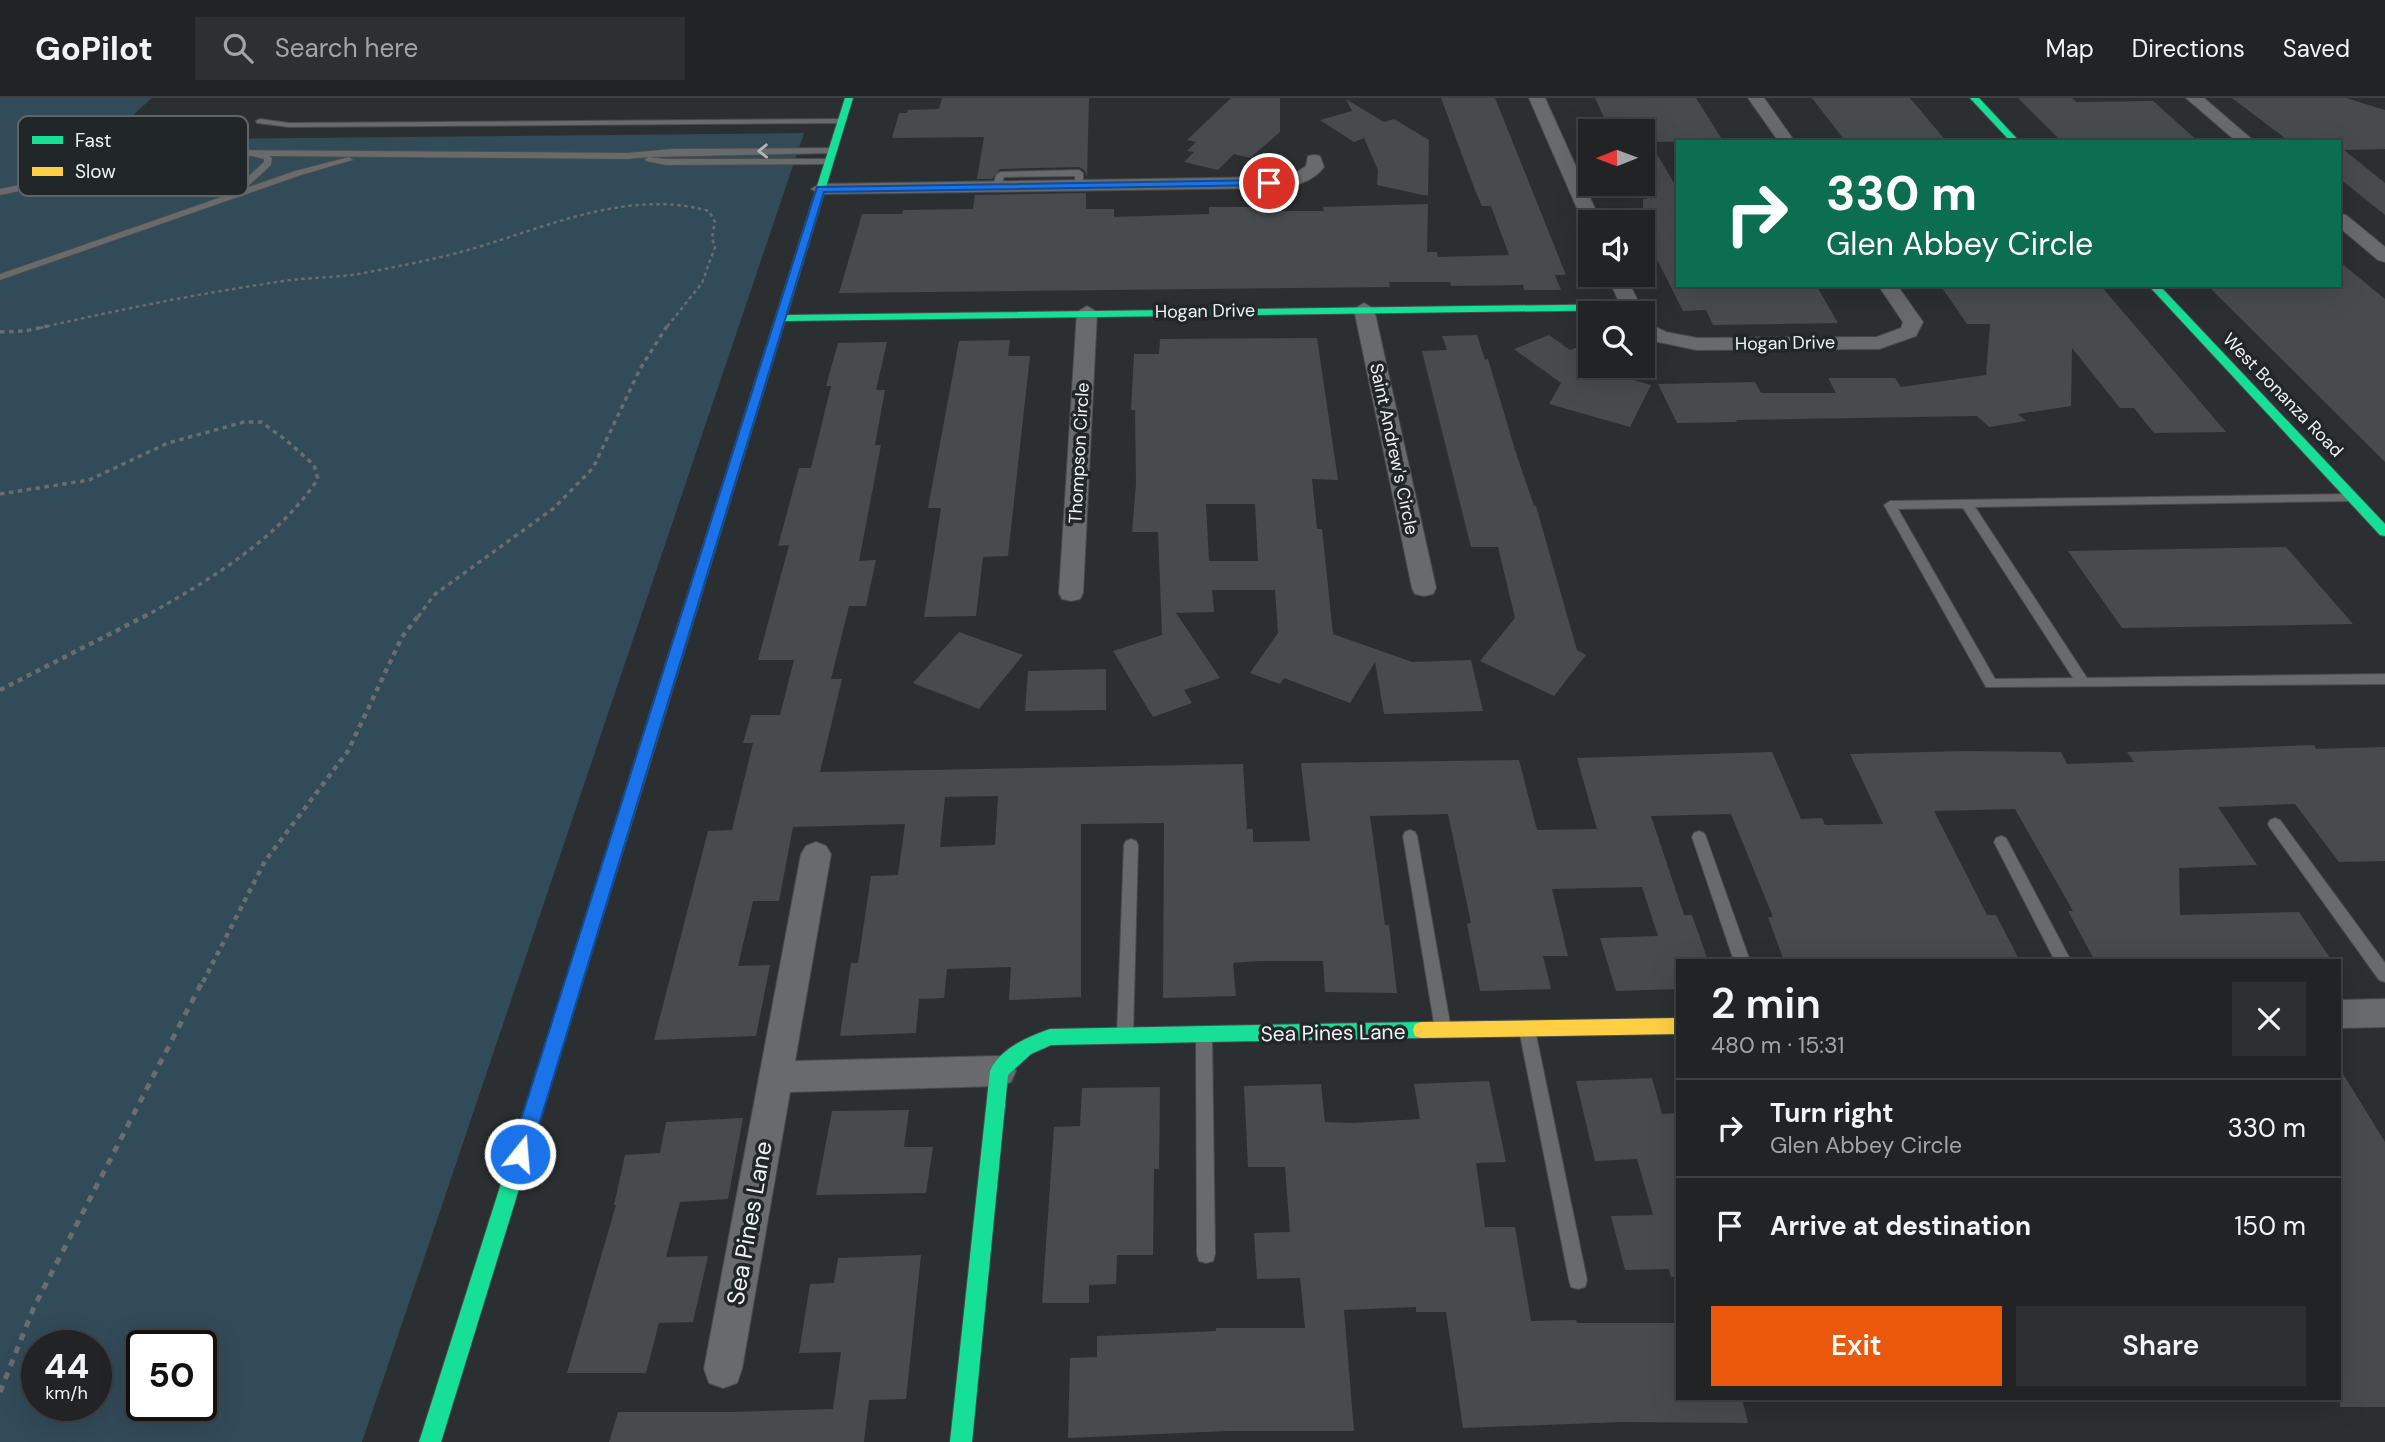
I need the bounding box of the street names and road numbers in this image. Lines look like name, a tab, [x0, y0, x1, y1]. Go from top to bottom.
street label: Hogan Drive	[1155, 298, 1255, 324]
street label: West Bonanza Road	[2217, 328, 2349, 462]
street label: Hogan Drive	[1735, 330, 1835, 356]
street label: Saint Andrew's Circle	[1364, 361, 1424, 537]
street label: Thompson Circle	[1063, 382, 1095, 524]
street label: Sea Pines Lane	[1260, 1018, 1406, 1048]
street label: Sea Pines Lane	[719, 1139, 779, 1307]

